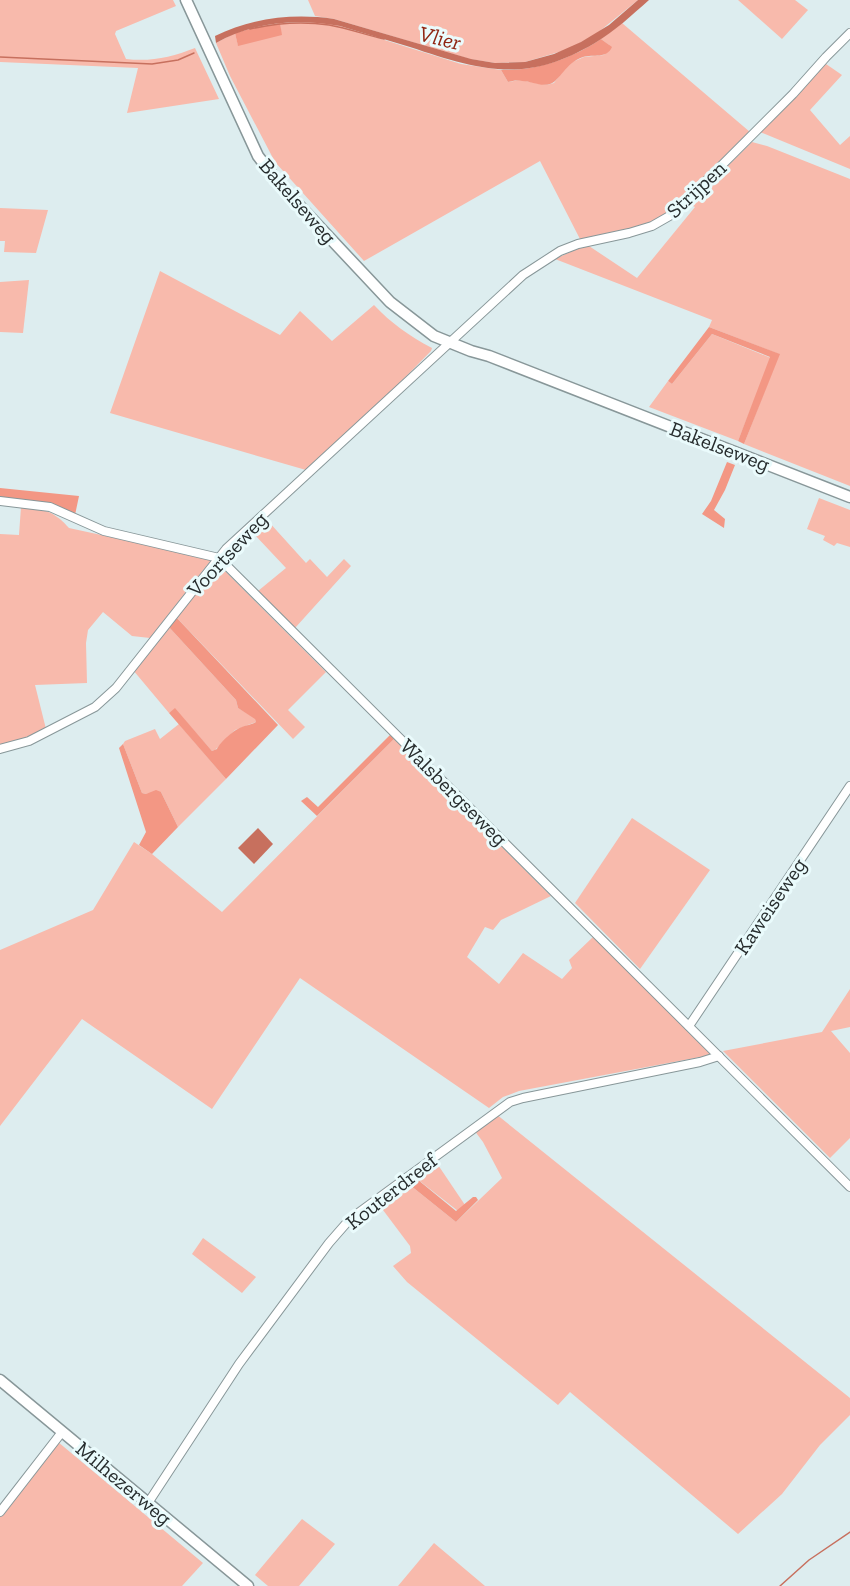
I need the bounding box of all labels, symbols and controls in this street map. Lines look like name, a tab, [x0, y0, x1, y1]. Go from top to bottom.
water label: Vlier	[416, 20, 464, 56]
street label: Bakelseweg	[254, 153, 342, 249]
street label: Strijpen	[661, 155, 732, 224]
street label: Bakelseweg	[667, 416, 774, 477]
street label: Voortseweg	[181, 506, 273, 602]
street label: Walsbergseweg	[395, 733, 513, 851]
street label: Kaweiseweg	[729, 853, 812, 959]
street label: Kouterdreef	[340, 1147, 443, 1234]
street label: Milhezerweg	[71, 1436, 177, 1531]

